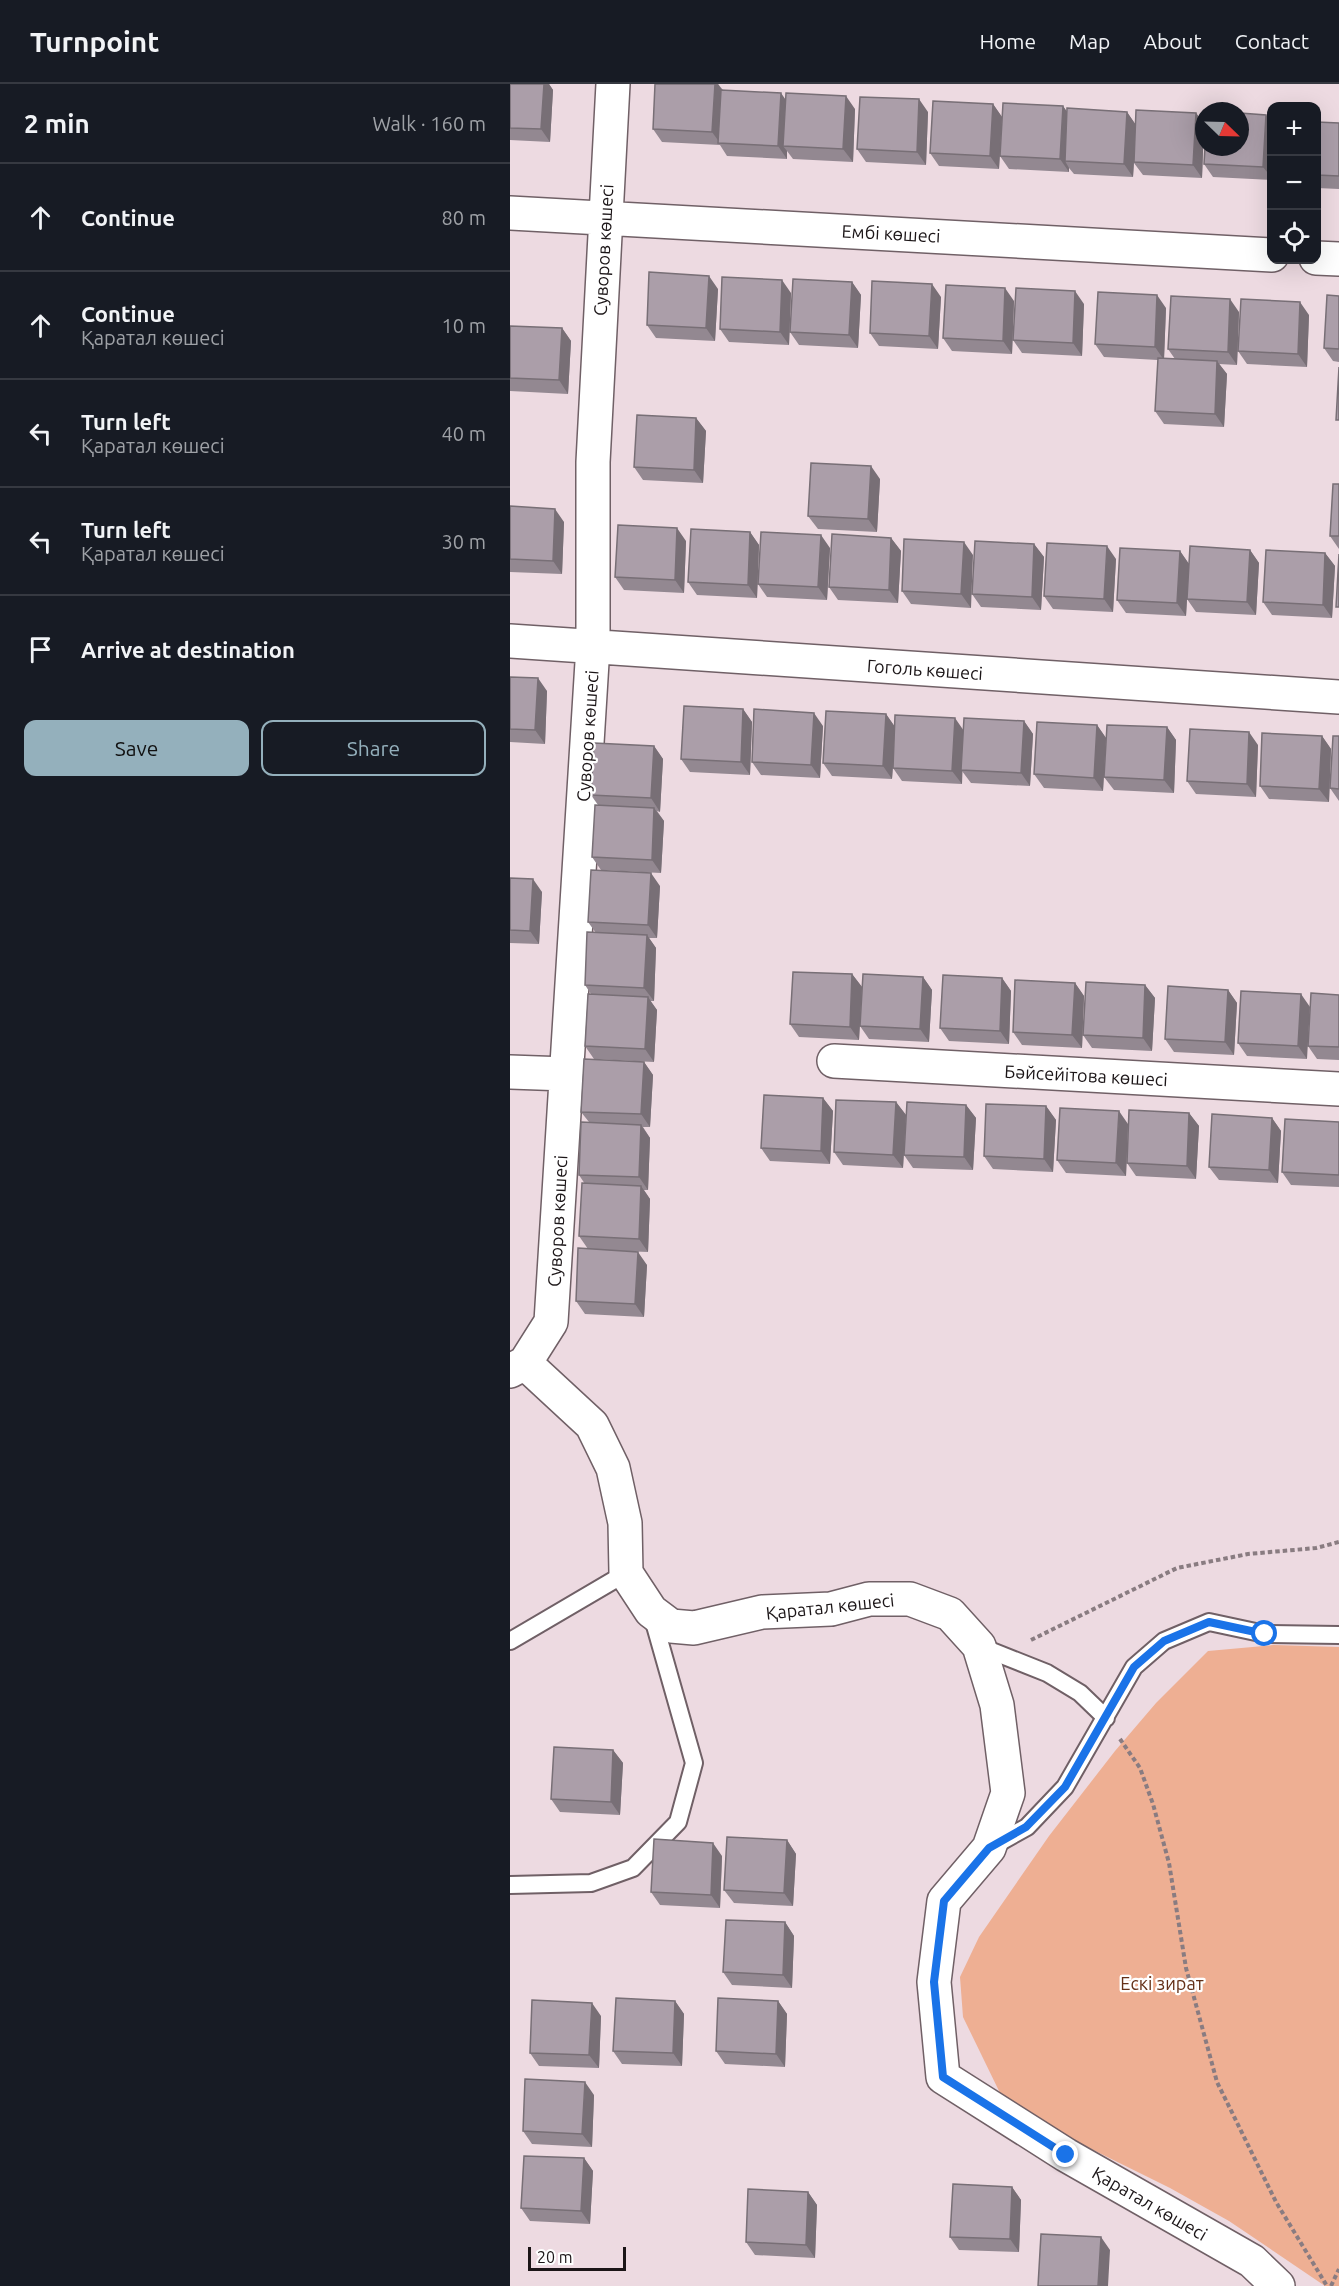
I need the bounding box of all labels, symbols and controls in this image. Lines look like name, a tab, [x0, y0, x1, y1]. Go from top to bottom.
text: Turnpoint	[30, 26, 159, 57]
text: Home	[979, 29, 1036, 53]
text: Map	[1069, 29, 1110, 53]
text: About	[1143, 29, 1202, 53]
text: Contact	[1235, 29, 1309, 53]
north arrow	[1195, 102, 1249, 156]
map controls	[1267, 102, 1321, 264]
button: +	[1267, 102, 1321, 156]
text: 2 min	[24, 109, 90, 138]
text: Walk · 160 m	[373, 112, 486, 135]
button: −	[1267, 156, 1321, 210]
street label: Суворов көшесі	[590, 184, 616, 316]
icon: ahead	[24, 201, 57, 234]
text: Continue	[81, 205, 175, 230]
text: 80 m	[442, 206, 486, 229]
button: locate	[1267, 210, 1321, 264]
street label: Ембі көшесі	[841, 220, 941, 246]
text: Continue	[81, 301, 175, 326]
icon: ahead	[24, 309, 57, 342]
text: 10 m	[442, 314, 486, 337]
text: Қаратал көшесі	[81, 326, 225, 349]
text: Turn left	[81, 409, 171, 434]
icon: left	[24, 417, 57, 450]
text: 40 m	[442, 422, 486, 445]
text: Қаратал көшесі	[81, 434, 225, 457]
text: Turn left	[81, 517, 171, 542]
icon: left	[24, 525, 57, 558]
text: 30 m	[442, 530, 486, 553]
text: Қаратал көшесі	[81, 542, 225, 565]
icon: arrive	[24, 633, 57, 666]
text: Arrive at destination	[81, 637, 295, 662]
street label: Гоголь көшесі	[866, 655, 984, 683]
street label: Суворов көшесі	[572, 669, 602, 803]
button: Save	[24, 720, 249, 776]
button: Share	[261, 720, 486, 776]
street label: Бәйсейітова көшесі	[1004, 1061, 1168, 1089]
street label: Суворов көшесі	[544, 1155, 570, 1287]
street label: Қаратал көшесі	[765, 1589, 895, 1623]
route start	[1251, 1620, 1277, 1646]
park label: Ескі зират	[1120, 1973, 1204, 1993]
route end	[1052, 2141, 1078, 2167]
street label: Қаратал көшесі	[1089, 2162, 1211, 2244]
scale bar	[528, 2244, 626, 2272]
text: 20 m	[537, 2248, 573, 2266]

